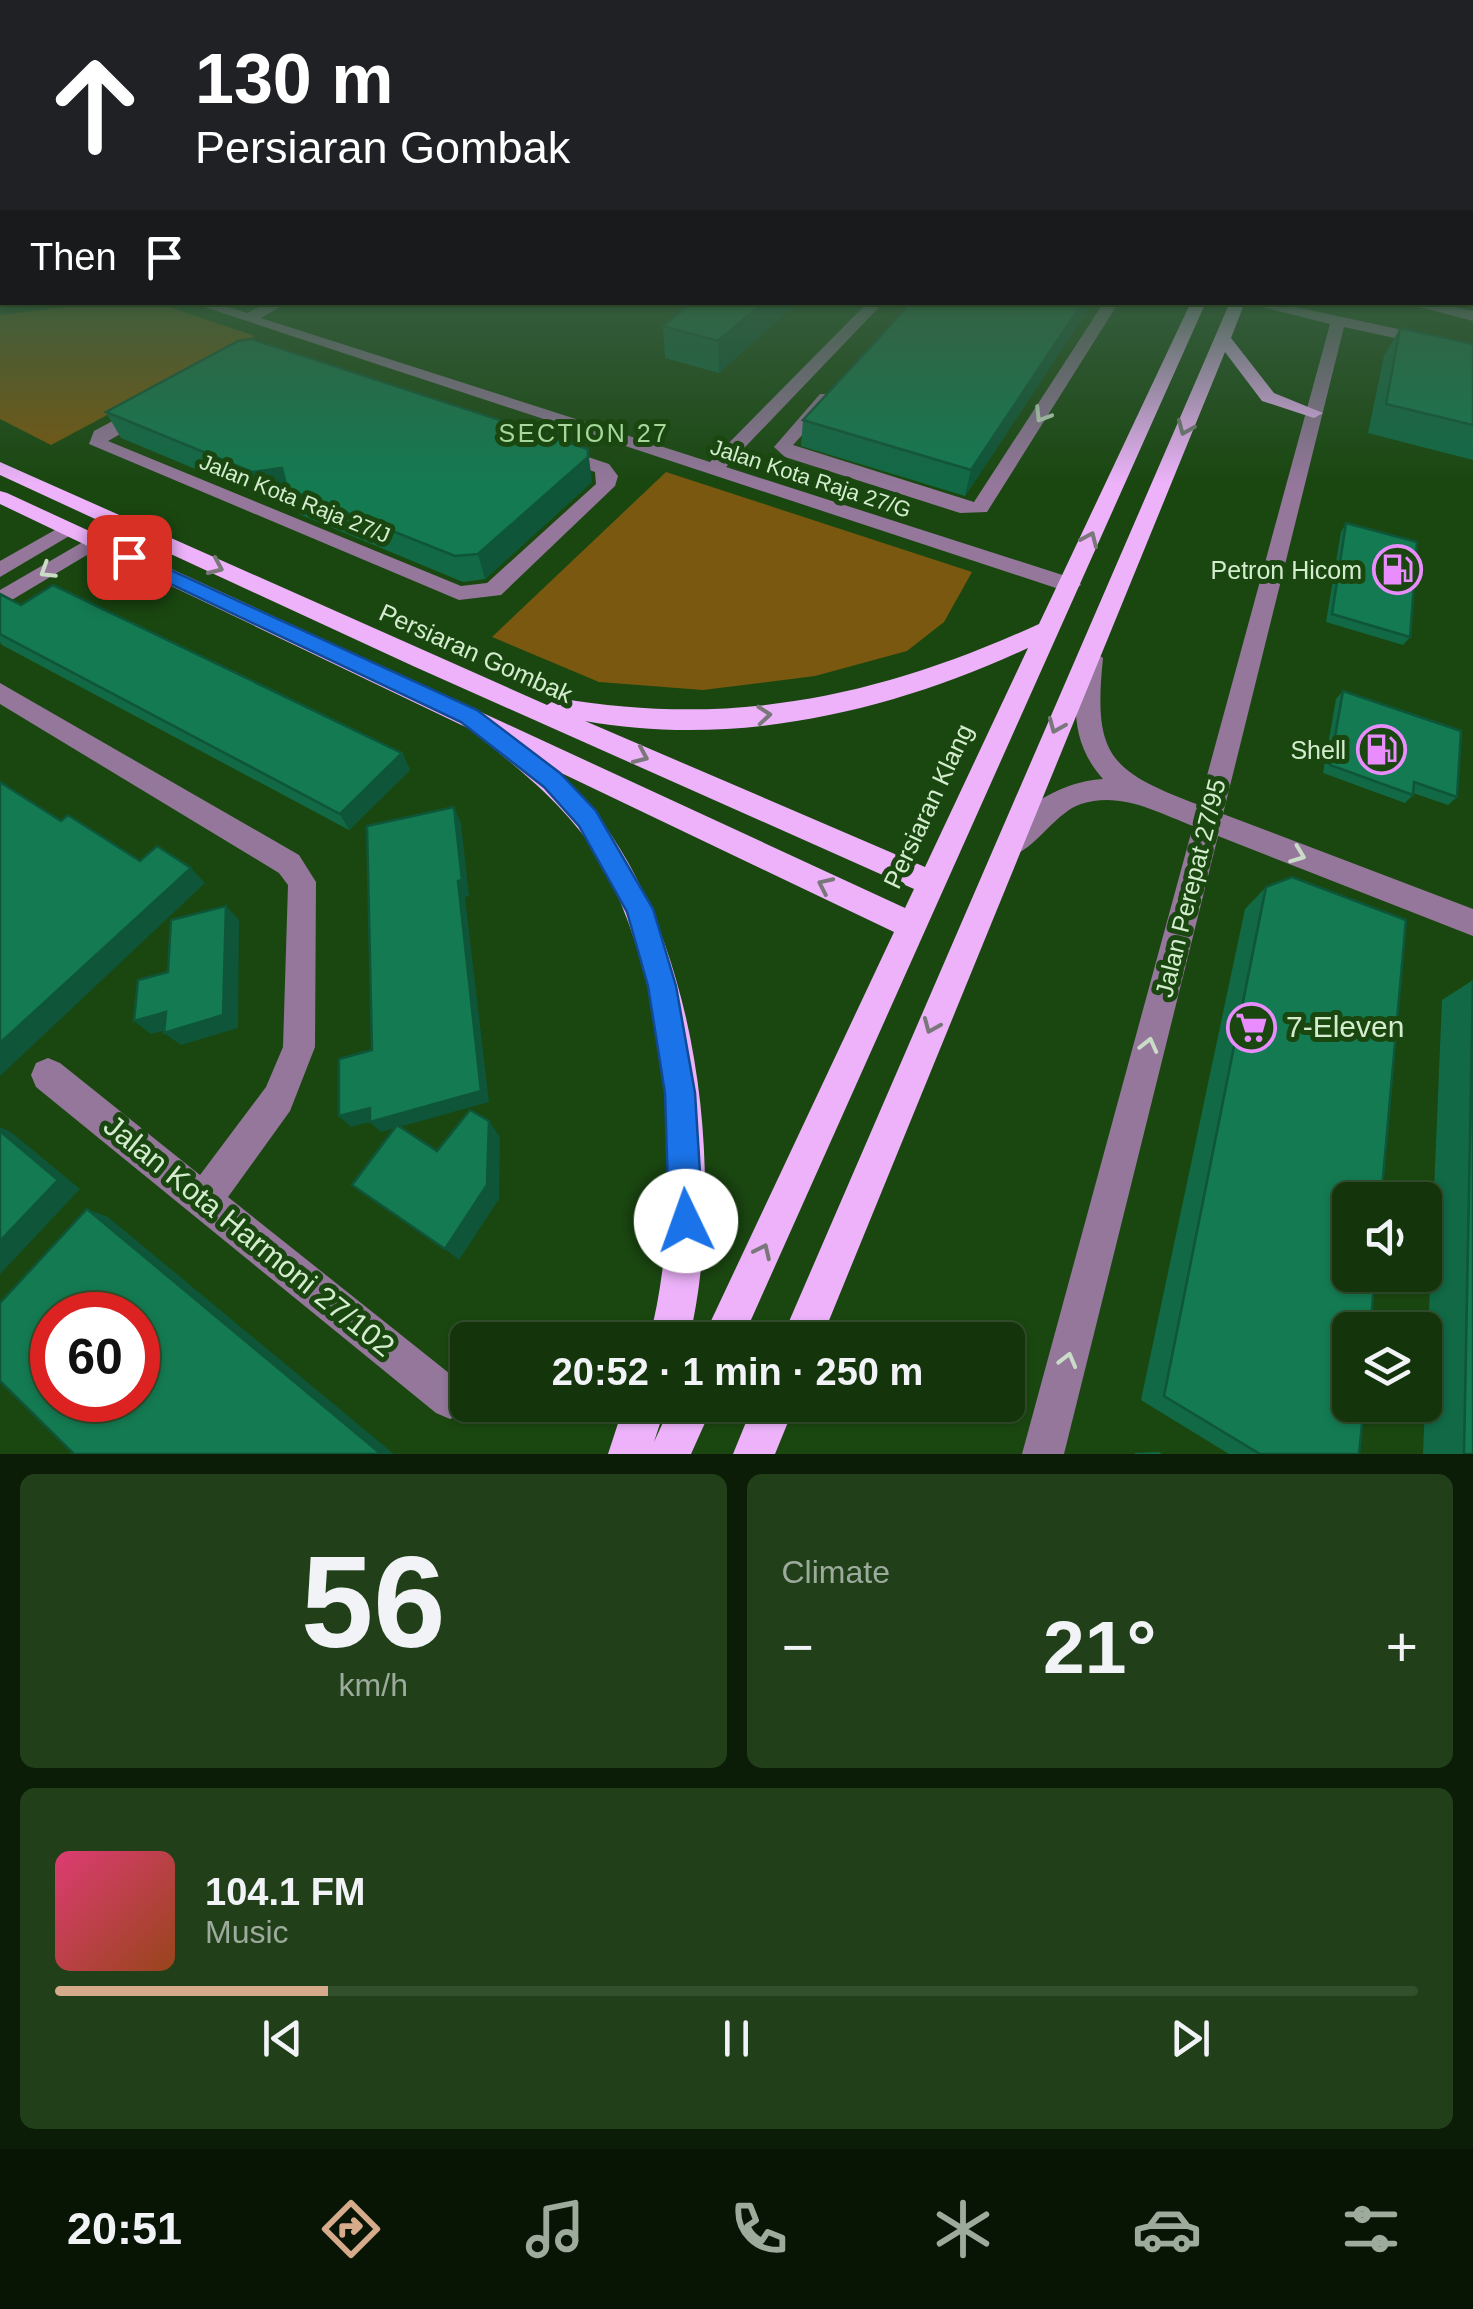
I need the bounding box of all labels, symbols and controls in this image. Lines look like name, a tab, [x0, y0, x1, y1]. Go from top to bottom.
icon: ahead	[30, 40, 160, 170]
text: 130 m	[195, 40, 393, 118]
text: Persiaran Gombak	[195, 122, 570, 173]
icon: arrive	[137, 230, 192, 285]
text: Then	[30, 236, 117, 278]
one-way arrow	[1035, 404, 1054, 422]
one-way arrow	[1177, 418, 1197, 436]
district label: SECTION 27	[499, 419, 669, 447]
street label: Jalan Kota Raja 27/G	[708, 434, 914, 523]
street label: Jalan Kota Raja 27/J	[196, 449, 394, 548]
pin	[87, 515, 172, 600]
icon: arrive	[102, 530, 157, 585]
one-way arrow	[1078, 531, 1098, 549]
fuel station icon: Petron Hicom	[1371, 544, 1423, 596]
one-way arrow	[206, 555, 224, 575]
place label: Petron Hicom	[1211, 556, 1362, 584]
one-way arrow	[40, 558, 58, 577]
street label: Persiaran Gombak	[375, 598, 577, 708]
one-way arrow	[756, 705, 772, 727]
one-way arrow	[1048, 716, 1068, 734]
street label: Persiaran Klang	[878, 719, 978, 893]
fuel station icon: Shell	[1355, 724, 1407, 776]
place label: Shell	[1290, 736, 1346, 764]
one-way arrow	[631, 744, 649, 764]
street label: Jalan Perepat 27/95	[1149, 776, 1231, 1000]
one-way arrow	[1288, 843, 1305, 864]
one-way arrow	[817, 877, 835, 897]
supermarket icon: 7-Eleven	[1225, 1001, 1277, 1053]
place label: 7-Eleven	[1286, 1010, 1404, 1043]
one-way arrow	[923, 1016, 943, 1034]
one-way arrow	[1137, 1037, 1158, 1054]
street label: Jalan Kota Harmoni 27/102	[98, 1108, 401, 1363]
position arrow	[634, 1169, 738, 1273]
map controls	[1332, 1182, 1442, 1422]
button: sound	[1332, 1182, 1442, 1292]
one-way arrow	[751, 1244, 771, 1262]
speed limit sign: 60	[30, 1292, 160, 1422]
button: layers	[1332, 1312, 1442, 1422]
text: 20:52 · 1 min · 250 m	[552, 1351, 923, 1393]
one-way arrow	[1056, 1352, 1077, 1369]
text: 56	[301, 1529, 446, 1675]
text: Climate	[782, 1554, 890, 1590]
text: 21°	[1043, 1605, 1156, 1689]
text: −	[782, 1616, 814, 1678]
text: +	[1386, 1616, 1418, 1678]
text: km/h	[339, 1667, 408, 1703]
text: 104.1 FM	[205, 1871, 366, 1913]
text: Music	[205, 1914, 289, 1950]
icon: previous	[255, 2011, 310, 2066]
icon: pause	[709, 2011, 764, 2066]
icon: next	[1163, 2011, 1218, 2066]
icon: directions	[316, 2194, 386, 2264]
icon: music	[520, 2194, 590, 2264]
icon: phone	[724, 2194, 794, 2264]
icon: climate	[928, 2194, 998, 2264]
icon: car	[1132, 2194, 1202, 2264]
icon: filters	[1336, 2194, 1406, 2264]
text: 20:51	[67, 2203, 182, 2254]

